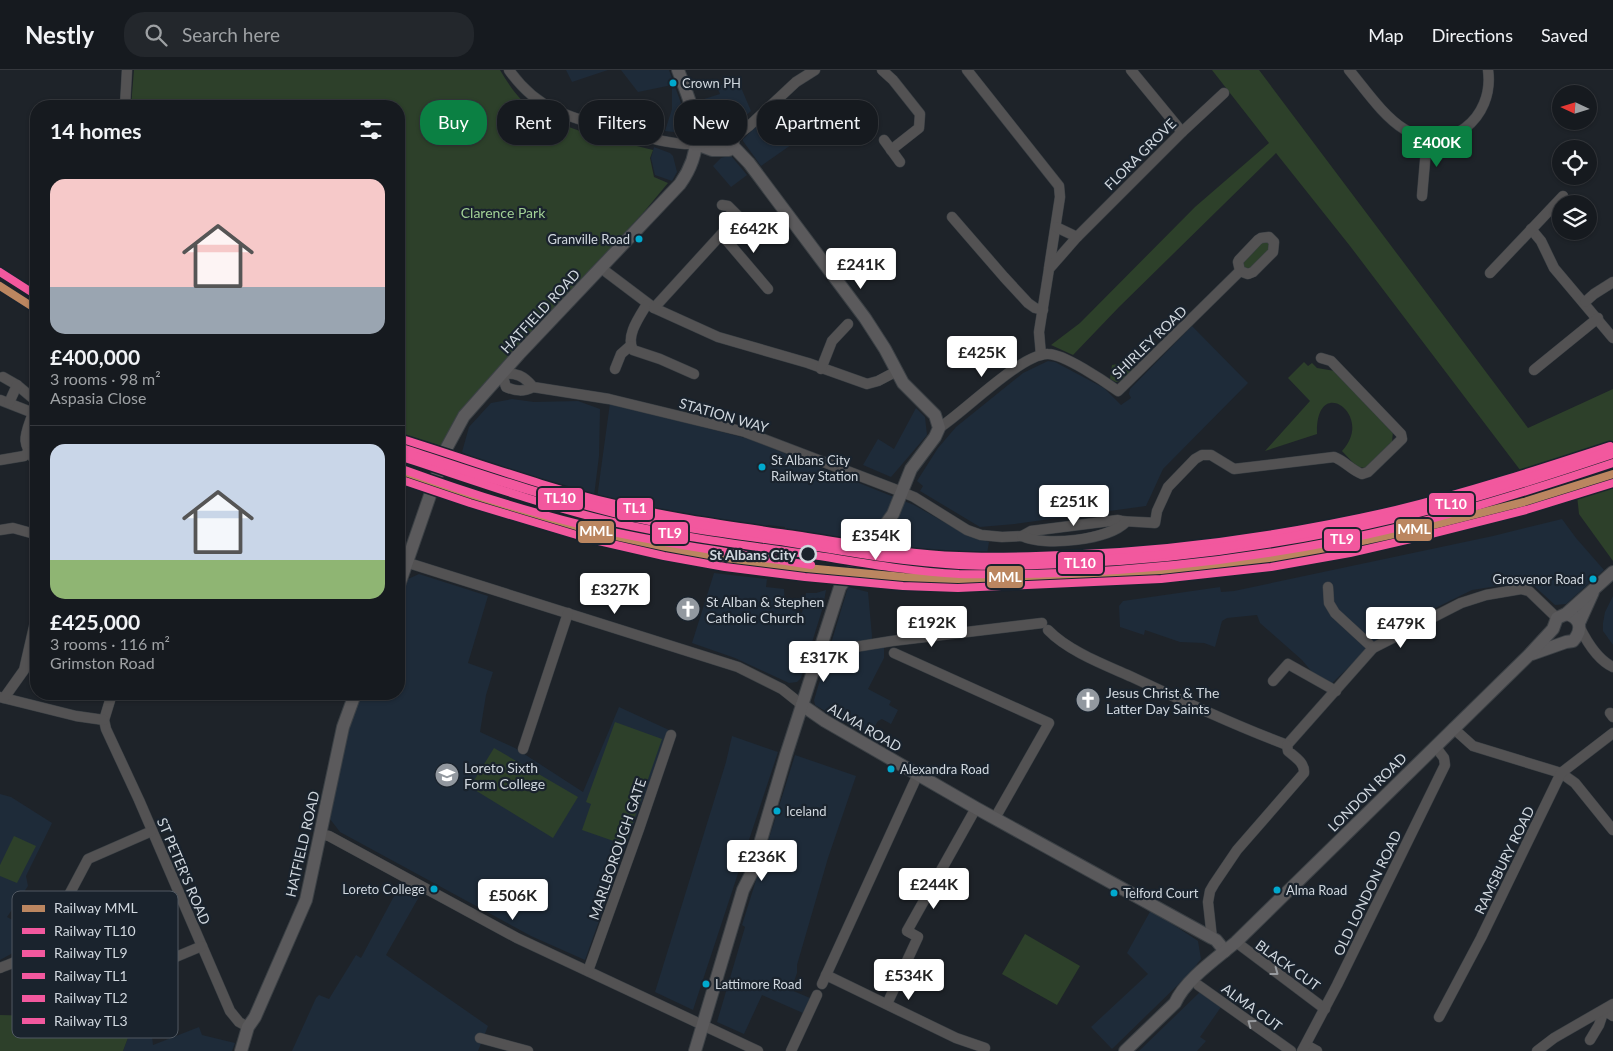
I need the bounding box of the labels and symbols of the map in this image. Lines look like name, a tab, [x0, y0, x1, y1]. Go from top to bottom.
place label: Crown PH	[682, 75, 741, 91]
marker: Crown PH	[668, 78, 678, 88]
north arrow	[1552, 85, 1598, 130]
street label: FLORA GROVE	[1101, 115, 1179, 193]
pin: £400K	[1402, 126, 1472, 168]
park label: Clarence Park	[461, 204, 546, 221]
pin: £642K	[719, 212, 789, 254]
place label: Granville Road	[547, 231, 630, 247]
marker: Granville Road	[634, 234, 644, 244]
pin: £241K	[826, 248, 896, 290]
street label: HATFIELD ROAD	[497, 266, 583, 356]
street label: SHIRLEY ROAD	[1108, 302, 1190, 382]
pin: £425K	[947, 336, 1017, 378]
street label: STATION WAY	[677, 394, 771, 436]
place label: St Albans City Railway Station	[771, 452, 858, 484]
marker: St Albans City Railway Station	[757, 462, 767, 472]
pin: £251K	[1039, 484, 1109, 527]
line badge: TL10	[537, 487, 584, 511]
text: TL10	[544, 489, 576, 506]
line badge: TL10	[1428, 492, 1475, 516]
text: TL10	[1435, 495, 1467, 512]
line badge: TL1	[616, 497, 654, 521]
text: TL1	[623, 499, 647, 516]
pin: £354K	[841, 518, 911, 561]
line badge: MML	[1395, 518, 1433, 542]
line badge: MML	[577, 520, 615, 544]
text: MML	[1397, 520, 1432, 537]
line badge: TL9	[651, 521, 689, 545]
text: MML	[579, 522, 614, 539]
text: TL9	[658, 524, 682, 541]
line badge: TL9	[1323, 528, 1361, 552]
text: TL9	[1330, 530, 1354, 547]
marker: St Albans City	[799, 545, 817, 563]
place label: St Albans City	[709, 546, 797, 563]
line badge: TL10	[1057, 551, 1104, 575]
text: TL10	[1064, 554, 1096, 571]
line badge: MML	[986, 565, 1024, 589]
text: MML	[988, 568, 1023, 585]
place label: Grosvenor Road	[1493, 571, 1584, 587]
pin: £327K	[580, 572, 650, 615]
marker: Grosvenor Road	[1588, 574, 1598, 584]
place label: St Alban & Stephen Catholic Church	[706, 593, 824, 626]
church icon: St Alban & Stephen Catholic Church	[675, 596, 701, 622]
pin: £192K	[897, 606, 967, 648]
pin: £479K	[1366, 606, 1436, 649]
pin: £317K	[789, 640, 859, 683]
place label: Jesus Christ & The Latter Day Saints	[1106, 684, 1219, 717]
church icon: Jesus Christ & The Latter Day Saints	[1075, 687, 1101, 713]
street label: ALMA ROAD	[825, 699, 905, 755]
street label: LONDON ROAD	[1324, 749, 1410, 835]
place label: Loreto Sixth Form College	[464, 759, 545, 792]
place label: Alexandra Road	[900, 761, 989, 777]
school or university icon: Loreto Sixth Form College	[434, 762, 460, 788]
marker: Alexandra Road	[886, 764, 896, 774]
street label: MARLBOROUGH GATE	[585, 776, 649, 922]
street label: HATFIELD ROAD	[282, 789, 322, 899]
place label: Iceland	[786, 803, 826, 819]
street label: RAMSBURY ROAD	[1470, 803, 1538, 917]
marker: Iceland	[772, 806, 782, 816]
street label: ST PETER'S ROAD	[154, 815, 214, 927]
street label: OLD LONDON ROAD	[1329, 828, 1405, 958]
pin: £236K	[727, 840, 797, 882]
pin: £244K	[899, 868, 969, 910]
pin: £506K	[478, 878, 548, 921]
place label: Loreto College	[342, 881, 425, 897]
place label: Alma Road	[1286, 882, 1347, 898]
marker: Loreto College	[429, 884, 439, 894]
place label: Telford Court	[1123, 885, 1199, 901]
marker: Alma Road	[1272, 885, 1282, 895]
marker: Telford Court	[1109, 888, 1119, 898]
legend	[12, 891, 178, 1038]
text: Railway MML	[54, 899, 138, 916]
text: Railway TL10	[54, 922, 136, 939]
street label: BLACK CUT	[1252, 936, 1324, 995]
text: Railway TL9	[54, 944, 128, 961]
pin: £534K	[874, 958, 944, 1001]
one-way arrow	[1269, 966, 1279, 975]
text: Railway TL1	[54, 967, 128, 984]
place label: Lattimore Road	[715, 976, 802, 992]
marker: Lattimore Road	[701, 979, 711, 989]
street label: ALMA CUT	[1219, 979, 1286, 1035]
text: Railway TL2	[54, 989, 128, 1006]
text: Railway TL3	[54, 1012, 128, 1029]
one-way arrow	[1247, 1020, 1257, 1029]

